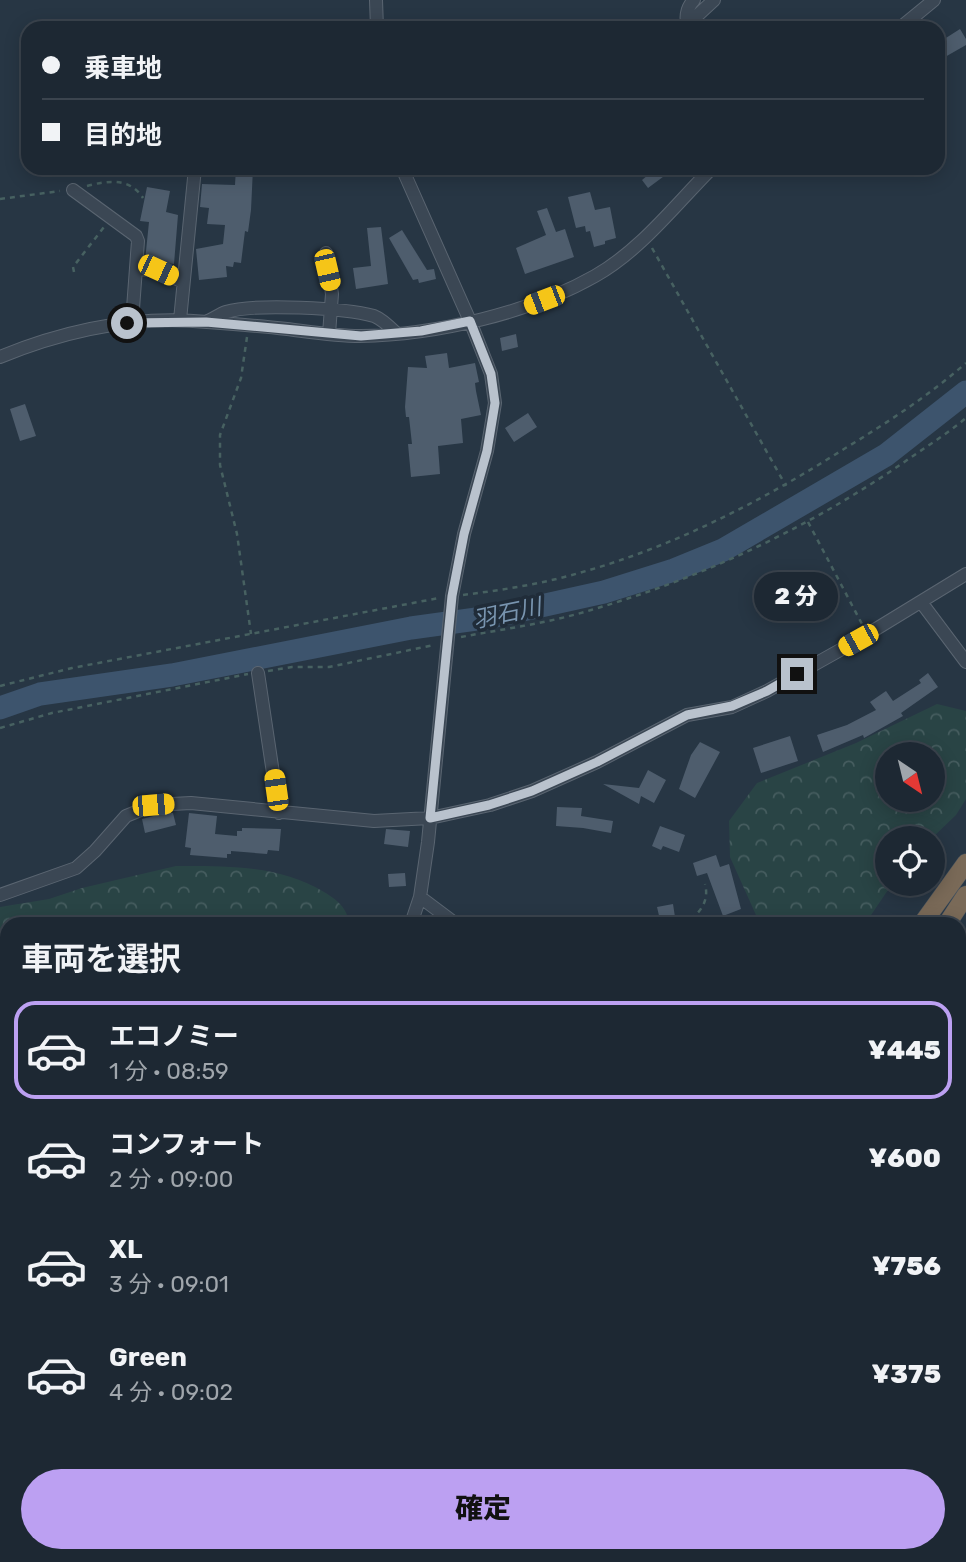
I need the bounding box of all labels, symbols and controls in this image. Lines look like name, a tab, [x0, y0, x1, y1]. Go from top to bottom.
text: 乗車地	[84, 53, 162, 84]
text: 目的地	[84, 120, 162, 151]
car	[313, 247, 342, 293]
car	[135, 252, 182, 288]
car	[521, 283, 568, 317]
route start	[111, 307, 143, 339]
callout: 2 分	[755, 572, 839, 622]
text: 2 分	[774, 582, 818, 610]
water label: 羽石川	[470, 592, 547, 634]
car	[835, 621, 882, 659]
route end	[781, 658, 813, 690]
north arrow	[875, 742, 945, 812]
map controls	[875, 742, 945, 896]
car	[263, 768, 290, 812]
car	[132, 793, 175, 817]
button: locate	[875, 826, 945, 896]
text: 車両を選択	[21, 940, 181, 978]
icon: car	[25, 1019, 88, 1082]
text: エコノミー	[109, 1021, 239, 1052]
text: ¥445	[868, 1035, 941, 1066]
text: 1 分 · 08:59	[109, 1057, 229, 1085]
icon: car	[25, 1127, 88, 1190]
text: コンフォート	[109, 1129, 264, 1160]
text: ¥600	[869, 1143, 941, 1174]
text: 2 分 · 09:00	[109, 1165, 233, 1193]
text: XL	[109, 1234, 142, 1265]
icon: car	[25, 1235, 88, 1298]
text: ¥756	[872, 1251, 941, 1282]
text: 3 分 · 09:01	[109, 1270, 229, 1298]
text: Green	[109, 1342, 187, 1373]
icon: car	[25, 1343, 88, 1406]
text: ¥375	[872, 1359, 941, 1390]
text: 4 分 · 09:02	[109, 1378, 233, 1406]
button: 確定	[21, 1469, 945, 1549]

